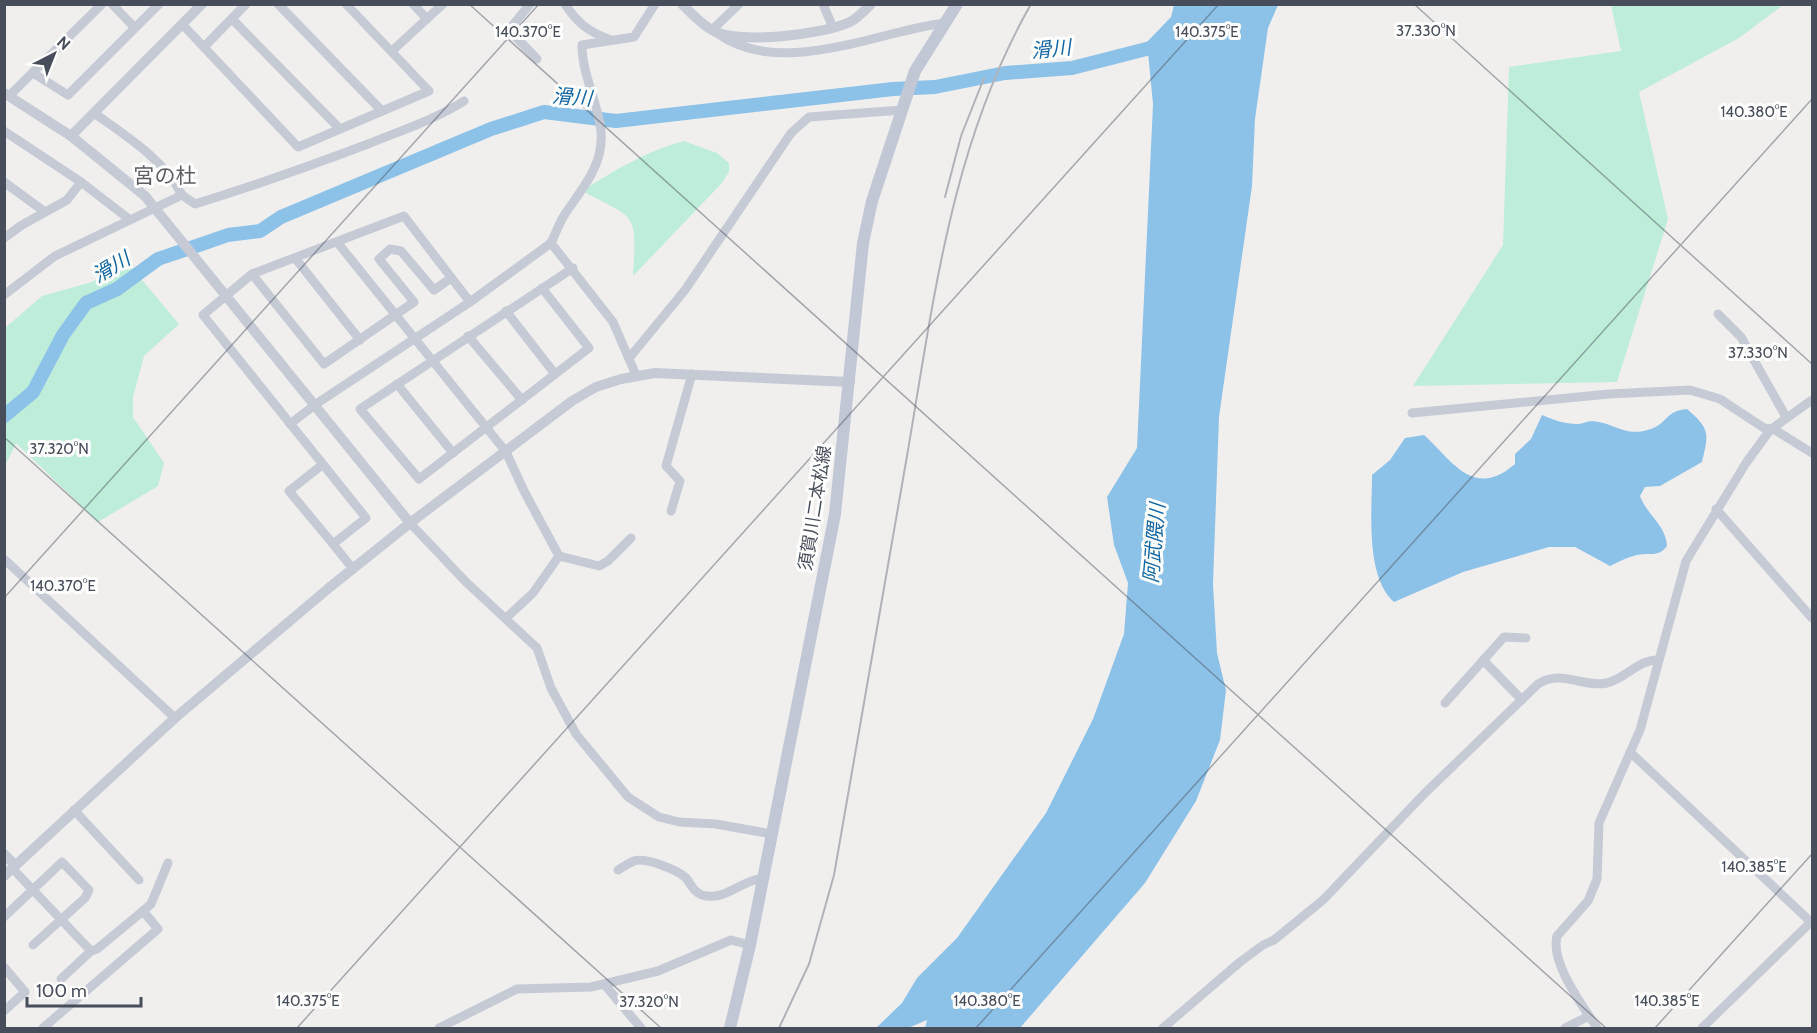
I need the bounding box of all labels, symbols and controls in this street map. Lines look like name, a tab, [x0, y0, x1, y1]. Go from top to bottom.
text: 37.330°N	[1396, 22, 1456, 40]
text: 140.370°E	[495, 23, 561, 41]
text: 140.375°E	[1175, 23, 1239, 41]
north arrow	[24, 24, 84, 84]
text: N	[53, 32, 74, 54]
water label: 滑川	[1030, 35, 1074, 63]
water label: 滑川	[551, 84, 595, 111]
text: 140.380°E	[1720, 103, 1788, 121]
district label: 宮の杜	[134, 163, 197, 188]
water label: 滑川	[88, 245, 136, 288]
text: 37.330°N	[1728, 344, 1788, 362]
text: 37.320°N	[29, 440, 89, 458]
street label: 須賀川二本松線	[794, 444, 836, 572]
water label: 阿武隈川	[1139, 500, 1170, 584]
text: 140.370°E	[30, 577, 96, 595]
text: 140.385°E	[1722, 858, 1786, 876]
scale bar	[27, 970, 141, 1008]
text: 100 m	[36, 980, 87, 1002]
text: 140.375°E	[276, 992, 340, 1010]
text: 140.380°E	[953, 992, 1021, 1010]
text: 140.385°E	[1635, 992, 1699, 1010]
text: 37.320°N	[619, 993, 679, 1011]

